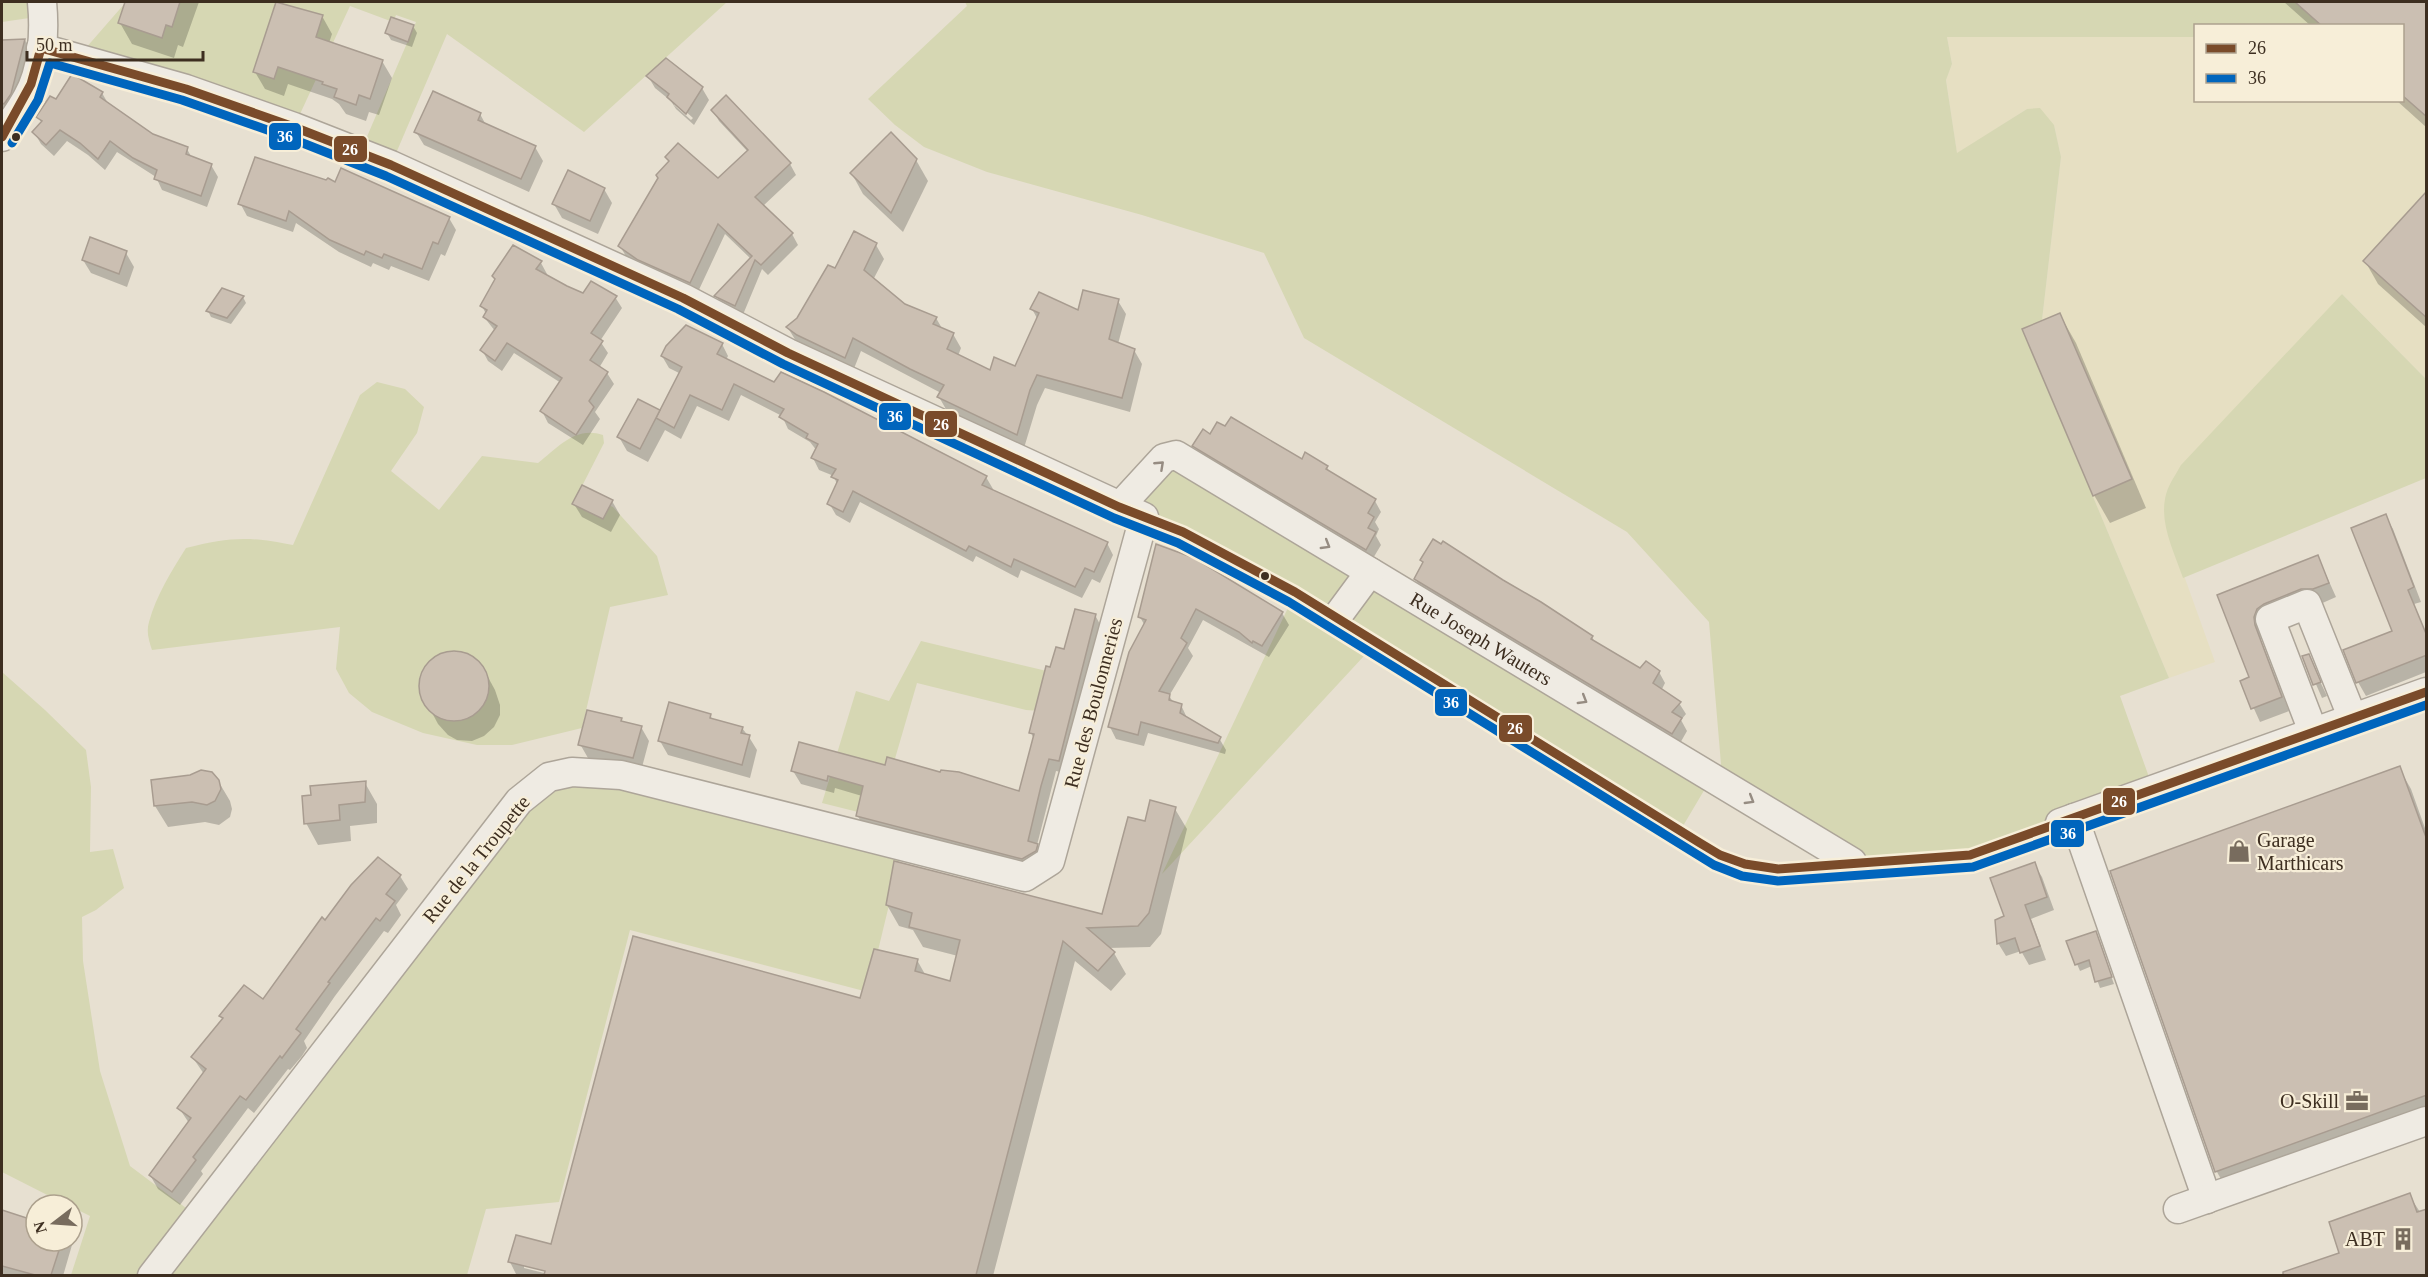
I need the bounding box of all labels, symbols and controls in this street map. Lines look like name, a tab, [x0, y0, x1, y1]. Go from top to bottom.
scale bar	[27, 24, 202, 62]
legend	[2194, 24, 2404, 102]
text: 50 m	[36, 35, 73, 55]
text: 26	[2248, 38, 2266, 58]
text: 36	[2248, 68, 2266, 88]
line badge: 36	[268, 122, 302, 151]
text: 36	[277, 128, 293, 145]
unlabelled marker	[10, 131, 22, 143]
line badge: 26	[333, 135, 368, 163]
text: 26	[342, 141, 358, 158]
line badge: 36	[878, 402, 912, 431]
text: 36	[887, 408, 903, 425]
line badge: 26	[924, 410, 958, 438]
text: 26	[933, 416, 949, 433]
one-way arrow	[1153, 461, 1163, 472]
one-way arrow	[1320, 538, 1330, 550]
unlabelled marker	[1259, 570, 1271, 582]
street label: Rue Joseph Wauters	[1406, 588, 1556, 690]
street label: Rue des Boulonneries	[1060, 615, 1126, 791]
line badge: 36	[1434, 688, 1468, 717]
one-way arrow	[1577, 692, 1587, 704]
text: 36	[1443, 694, 1459, 711]
line badge: 26	[1498, 714, 1533, 743]
text: 26	[1507, 720, 1523, 737]
line badge: 26	[2102, 787, 2136, 816]
street label: Rue de la Troupette	[418, 791, 535, 928]
one-way arrow	[1744, 793, 1754, 805]
text: 26	[2111, 793, 2127, 810]
line badge: 36	[2050, 819, 2085, 848]
text: 36	[2060, 825, 2076, 842]
place label: Garage Marthicars	[2257, 829, 2344, 874]
shop icon: Garage Marthicars	[2226, 838, 2252, 864]
office icon: O-Skill	[2344, 1088, 2370, 1114]
place label: O-Skill	[2280, 1090, 2339, 1112]
north arrow	[24, 1193, 84, 1253]
text: N	[30, 1219, 50, 1235]
building icon: ABT	[2390, 1226, 2416, 1252]
place label: ABT	[2345, 1228, 2385, 1250]

